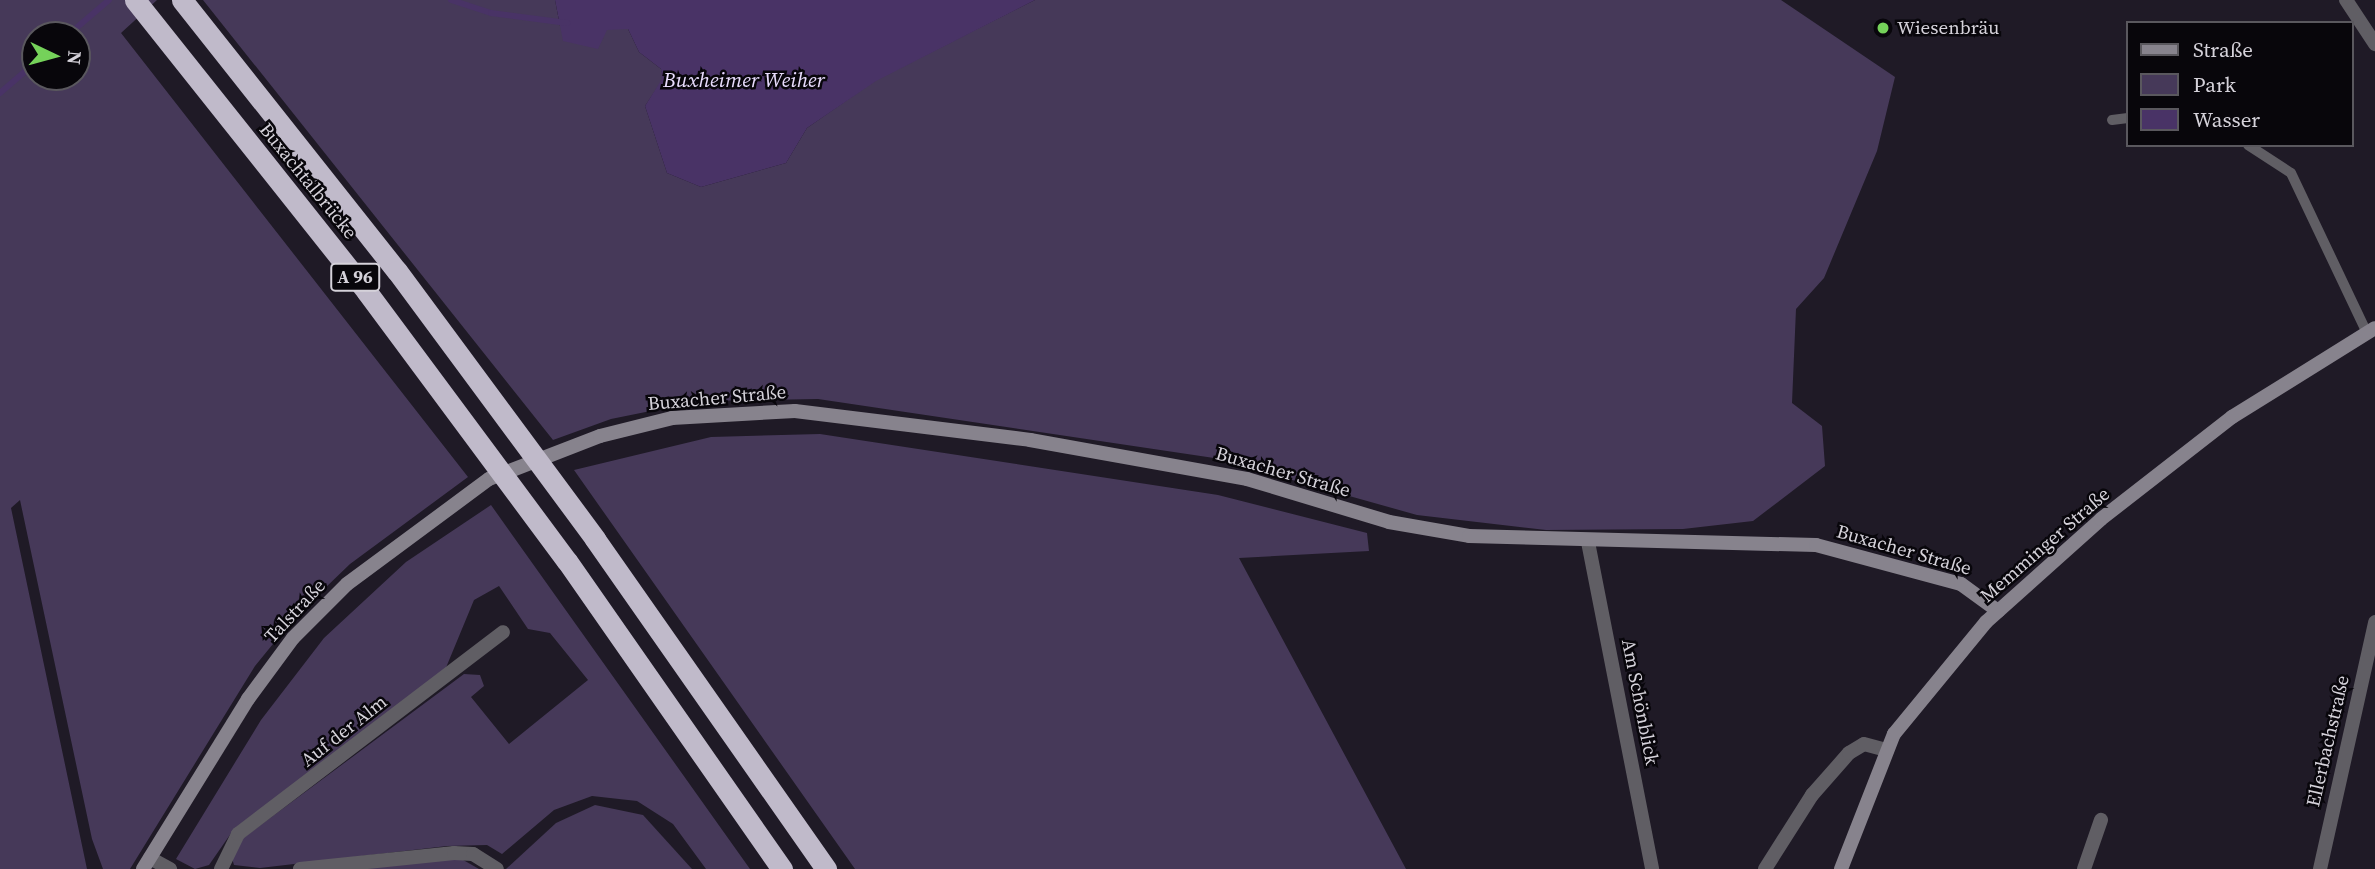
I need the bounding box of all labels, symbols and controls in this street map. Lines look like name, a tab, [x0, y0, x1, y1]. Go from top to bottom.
place label: Wiesenbräu	[1897, 17, 1999, 39]
marker: Wiesenbräu	[1875, 20, 1891, 36]
north arrow	[21, 21, 91, 91]
legend	[2126, 21, 2354, 147]
text: Straße	[2193, 35, 2253, 64]
text: N	[61, 50, 88, 66]
water label: Buxheimer Weiher	[663, 67, 825, 93]
text: Park	[2193, 70, 2236, 99]
text: Wasser	[2193, 105, 2260, 134]
street label: Buxachtalbrücke	[254, 118, 362, 244]
road number: A 96	[329, 262, 381, 292]
street label: Buxacher Straße	[647, 381, 787, 415]
street label: Buxacher Straße	[1213, 442, 1353, 502]
street label: Memminger Straße	[1976, 483, 2114, 607]
street label: Buxacher Straße	[1834, 520, 1974, 580]
street label: Talstraße	[260, 574, 330, 648]
street label: Am Schönblick	[1617, 637, 1663, 767]
street label: Ellerbachstraße	[2302, 673, 2354, 809]
street label: Auf der Alm	[296, 690, 392, 772]

